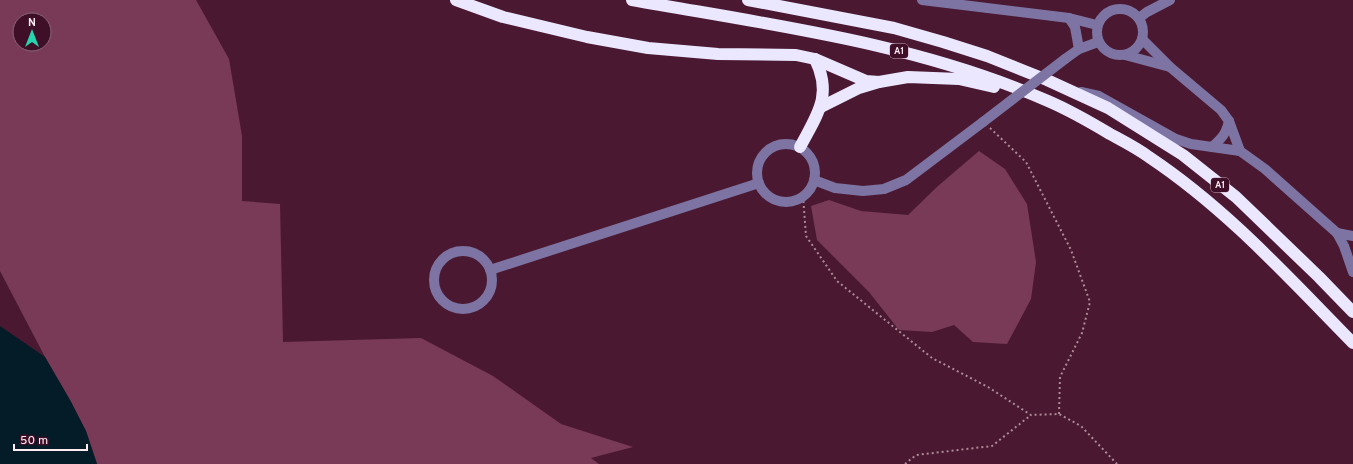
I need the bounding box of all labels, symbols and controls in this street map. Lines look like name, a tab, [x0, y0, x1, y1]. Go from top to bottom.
north arrow	[12, 12, 52, 52]
text: N	[28, 16, 36, 30]
road number: A1	[890, 44, 908, 58]
road number: A1	[1211, 178, 1229, 192]
scale bar	[14, 426, 87, 452]
text: 50 m	[20, 433, 48, 449]

